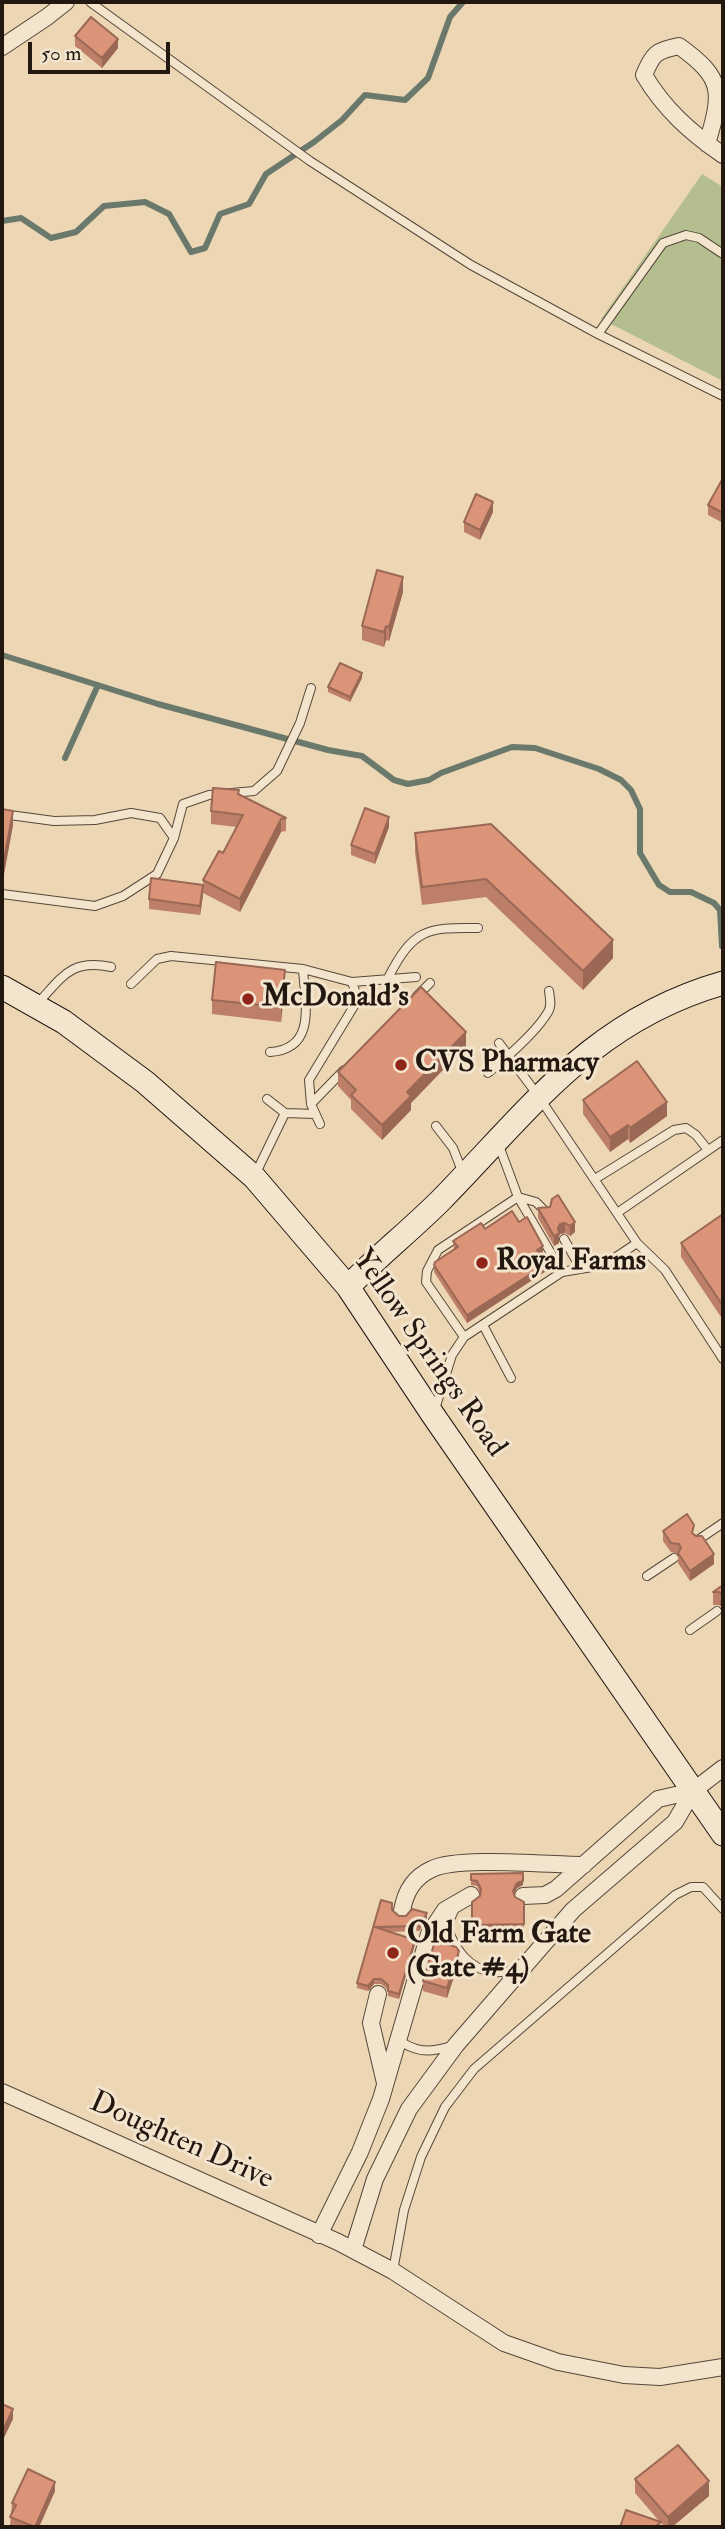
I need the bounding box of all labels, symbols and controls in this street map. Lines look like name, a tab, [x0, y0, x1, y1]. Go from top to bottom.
scale bar	[32, 28, 173, 72]
text: 50 m	[41, 40, 82, 67]
place label: McDonald's	[262, 981, 409, 1017]
marker: McDonald's	[240, 991, 256, 1007]
place label: CVS Pharmacy	[415, 1047, 599, 1083]
marker: CVS Pharmacy	[393, 1057, 409, 1073]
street label: Yellow Springs Road	[343, 1243, 513, 1465]
place label: Royal Farms	[496, 1245, 646, 1281]
marker: Royal Farms	[474, 1255, 490, 1271]
place label: Old Farm Gate (Gate #4)	[407, 1918, 591, 1988]
marker: Old Farm Gate (Gate #4)	[385, 1945, 401, 1961]
street label: Doughten Drive	[83, 2085, 279, 2199]

